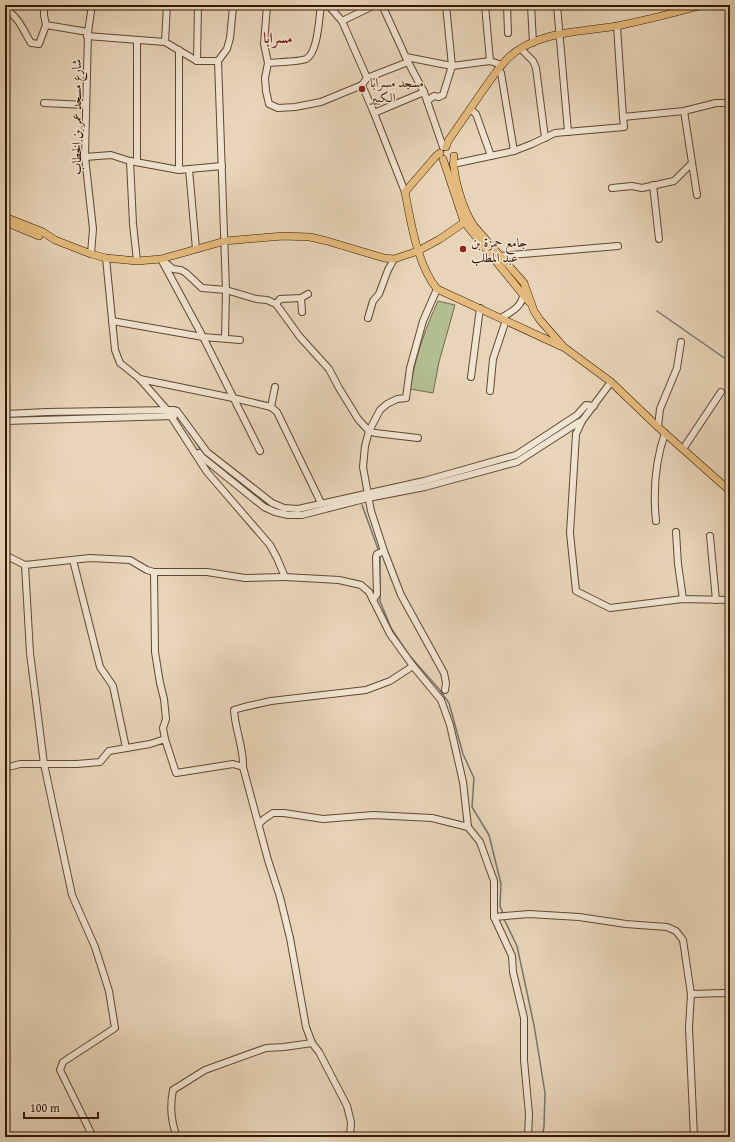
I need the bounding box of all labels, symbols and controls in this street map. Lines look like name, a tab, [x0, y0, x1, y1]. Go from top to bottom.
district label: مسرابا	[263, 27, 293, 49]
street label: شارع مسجد عمر بن الخطاب	[67, 59, 88, 175]
place label: مسجد مسرابا الكبير	[368, 73, 424, 107]
marker: مسجد مسرابا الكبير	[357, 84, 367, 94]
place label: جامع حمزة بن عبد المطلب	[471, 233, 528, 267]
marker: جامع حمزة بن عبد المطلب	[458, 244, 468, 254]
scale bar	[24, 1094, 98, 1120]
text: 100 m	[30, 1099, 60, 1116]

